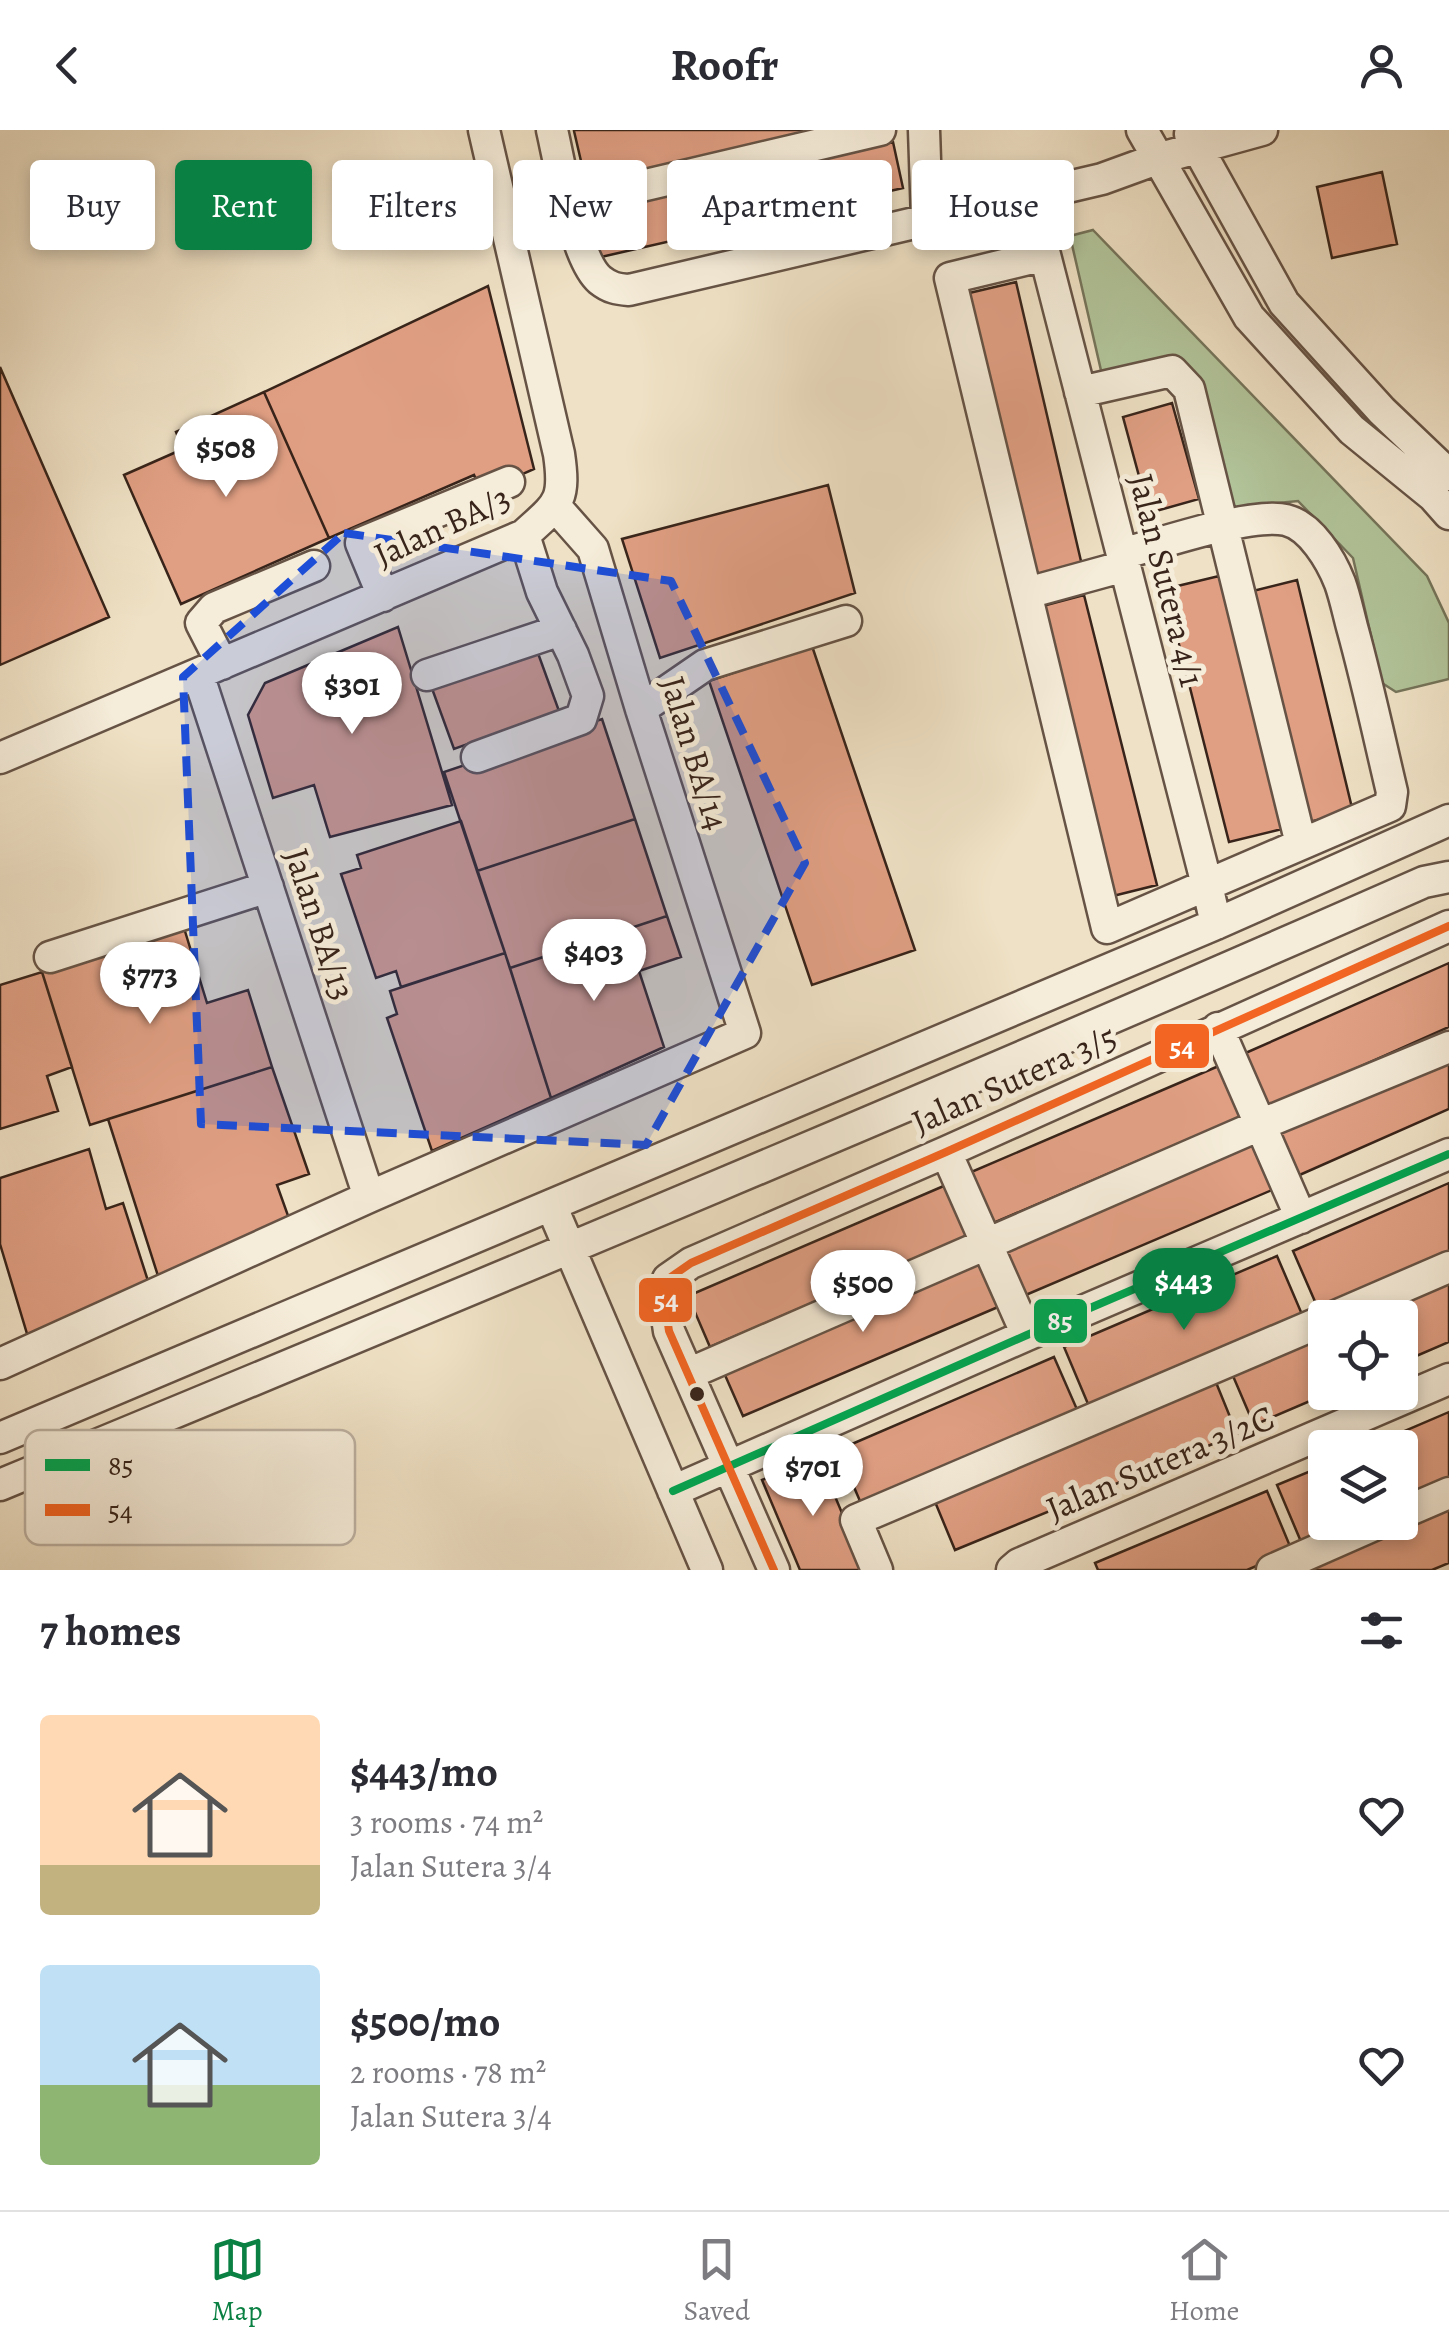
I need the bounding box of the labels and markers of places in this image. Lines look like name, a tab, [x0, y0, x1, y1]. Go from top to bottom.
pin: $508	[167, 415, 285, 500]
pin: $301	[293, 652, 411, 737]
pin: $403	[535, 919, 653, 1004]
pin: $773	[91, 942, 209, 1027]
pin: $443	[1125, 1248, 1243, 1333]
pin: $500	[804, 1250, 922, 1335]
unlabelled marker	[687, 1384, 707, 1404]
pin: $701	[754, 1434, 872, 1519]

